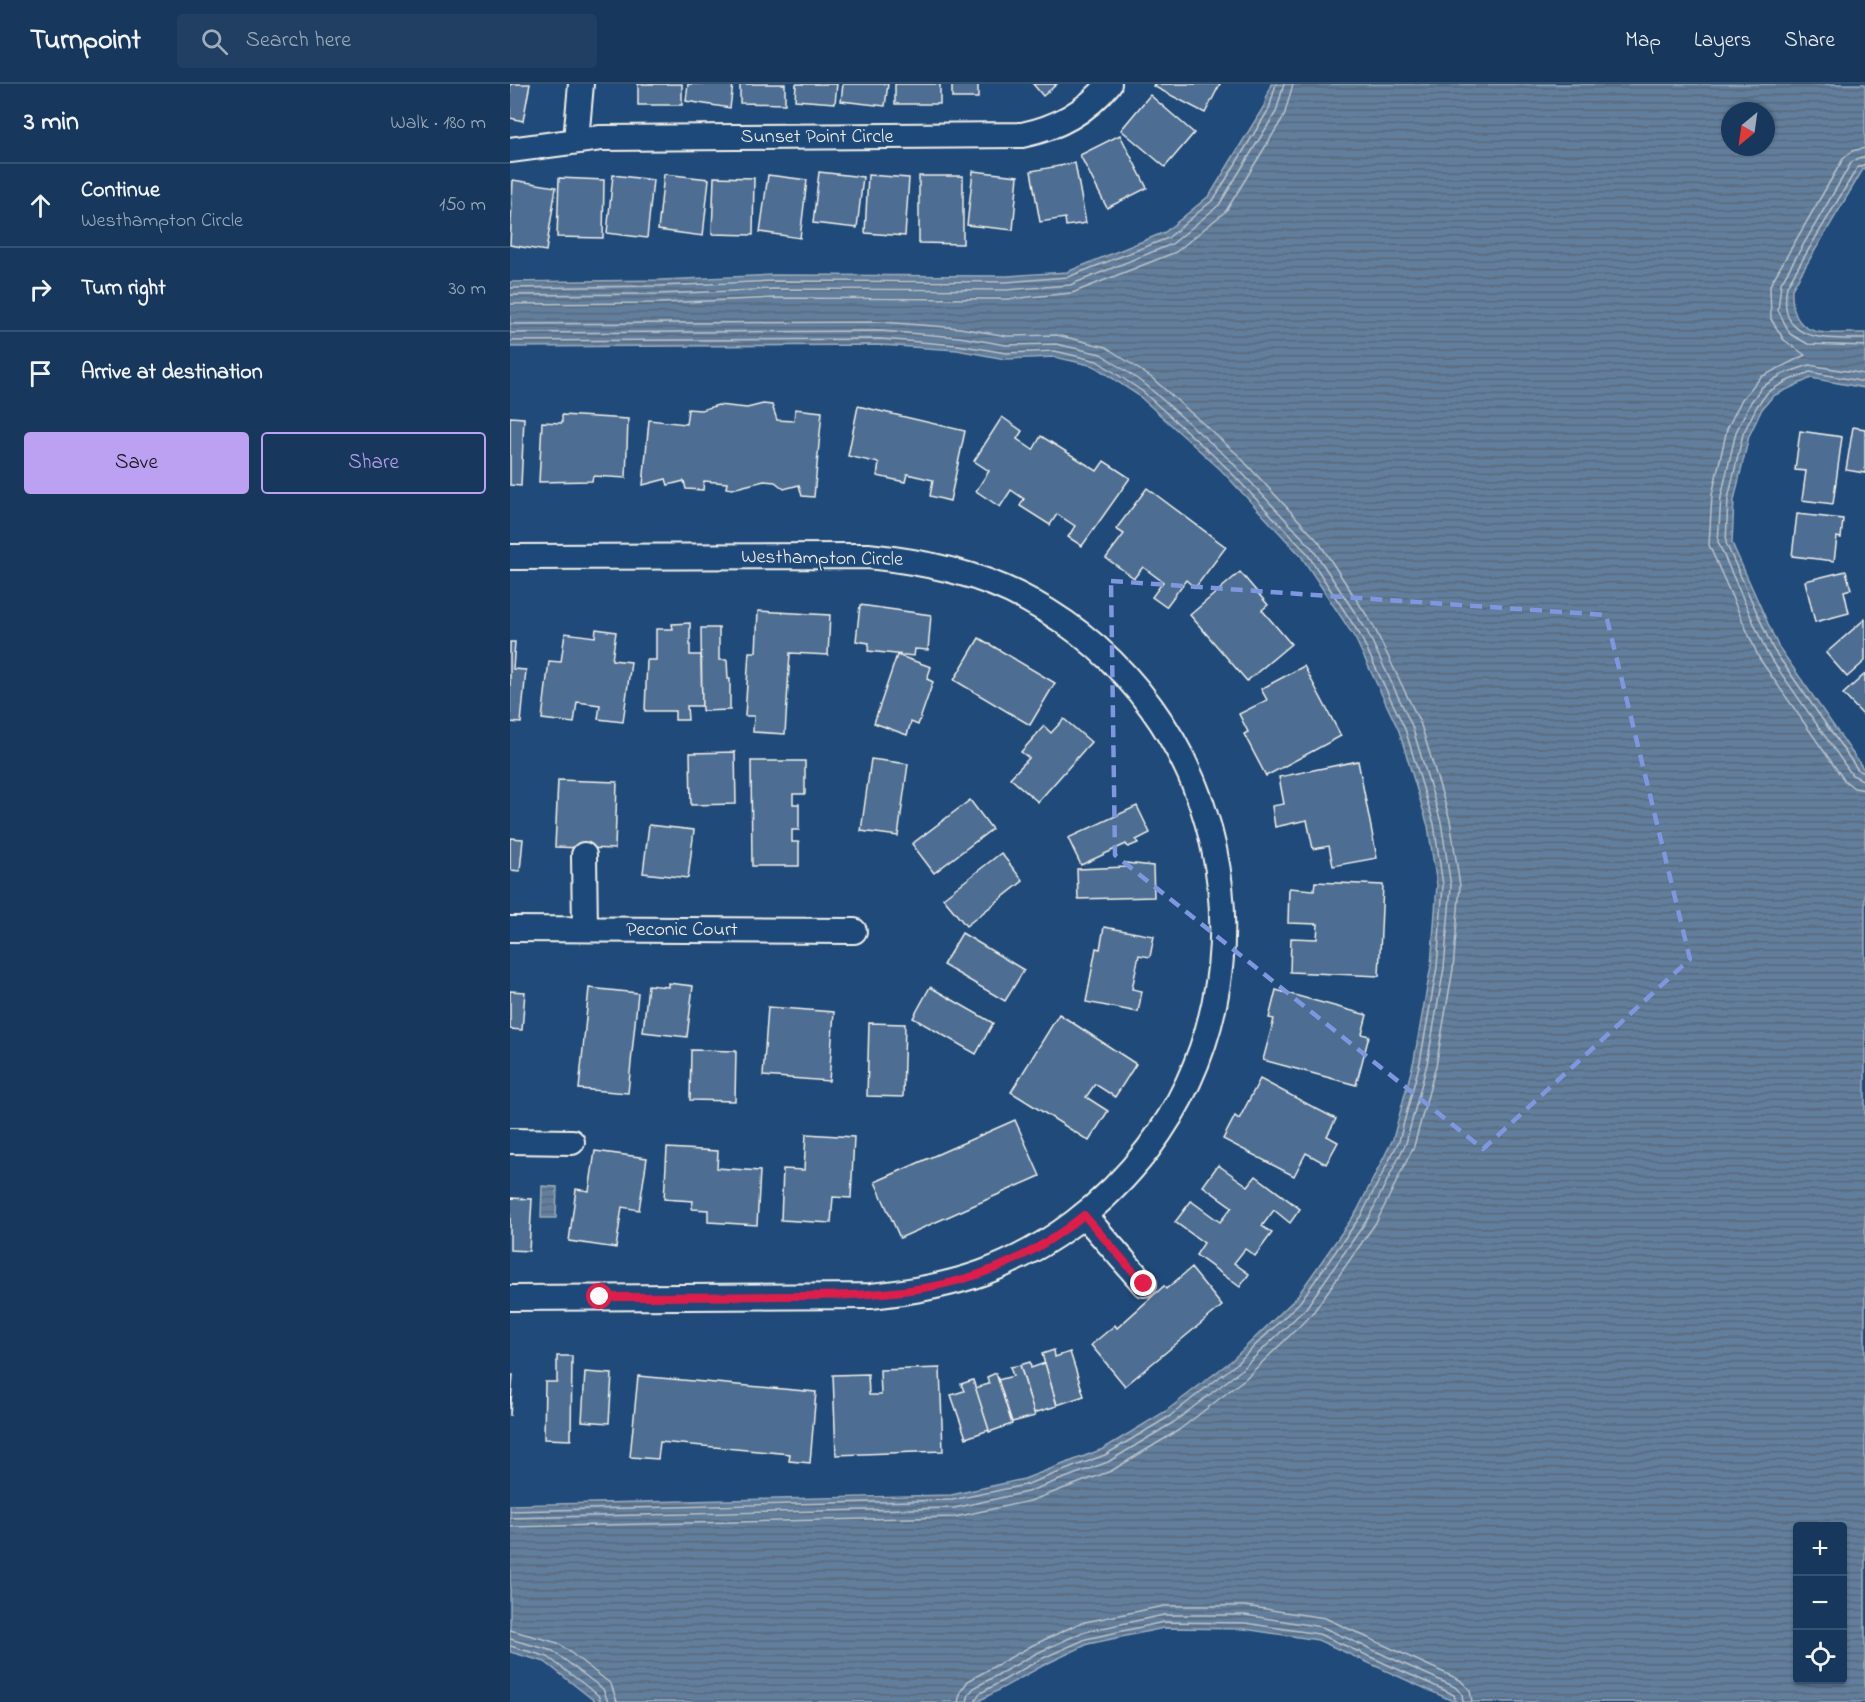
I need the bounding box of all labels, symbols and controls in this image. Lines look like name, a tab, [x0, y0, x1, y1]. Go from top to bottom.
search box	[177, 14, 597, 68]
text: Turnpoint	[30, 21, 141, 62]
icon: search	[198, 25, 231, 58]
text: Search here	[246, 25, 351, 57]
text: Map	[1625, 26, 1661, 56]
text: Layers	[1694, 26, 1751, 56]
text: Share	[1784, 26, 1835, 56]
north arrow	[1721, 102, 1775, 156]
text: 3 min	[24, 104, 79, 142]
text: Walk · 180 m	[390, 109, 486, 138]
street label: Sunset Point Circle	[741, 123, 893, 152]
text: Continue	[81, 175, 160, 207]
icon: ahead	[24, 189, 57, 222]
text: 150 m	[439, 191, 486, 220]
text: Westhampton Circle	[81, 207, 243, 236]
icon: right	[24, 273, 57, 306]
text: Turn right	[81, 273, 166, 305]
text: 30 m	[449, 275, 486, 304]
icon: arrive	[24, 357, 57, 390]
text: Arrive at destination	[81, 357, 263, 389]
button: Save	[24, 432, 249, 494]
button: Share	[261, 432, 486, 494]
street label: Westhampton Circle	[741, 543, 903, 575]
street label: Peconic Court	[626, 916, 738, 945]
route end	[1130, 1270, 1156, 1296]
route start	[586, 1283, 612, 1309]
map controls	[1793, 1522, 1847, 1684]
button: +	[1793, 1522, 1847, 1576]
button: −	[1793, 1576, 1847, 1630]
button: locate	[1793, 1630, 1847, 1684]

